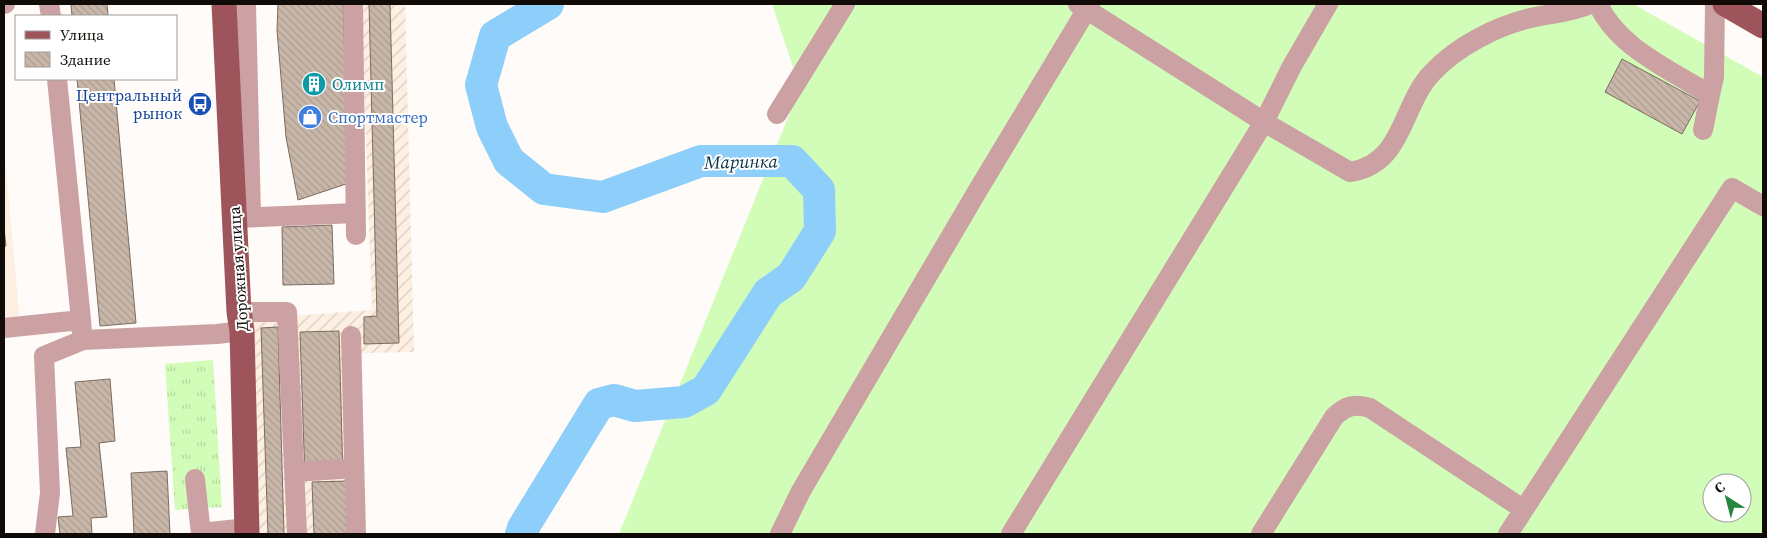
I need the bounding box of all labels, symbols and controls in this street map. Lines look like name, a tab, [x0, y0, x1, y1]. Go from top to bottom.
legend	[15, 15, 178, 80]
text: Улица	[60, 24, 104, 45]
text: Здание	[60, 49, 111, 70]
building icon: Олимп	[301, 71, 327, 97]
place label: Олимп	[332, 73, 384, 95]
place label: Центральный рынок	[76, 84, 182, 124]
bus stop icon: Центральный рынок	[187, 91, 213, 117]
shop icon: Спортмастер	[297, 104, 323, 130]
place label: Спортмастер	[328, 106, 428, 128]
water label: Маринка	[703, 148, 779, 175]
street label: Дорожная улица	[223, 205, 253, 332]
north arrow	[1702, 473, 1752, 523]
text: С	[1710, 477, 1729, 498]

